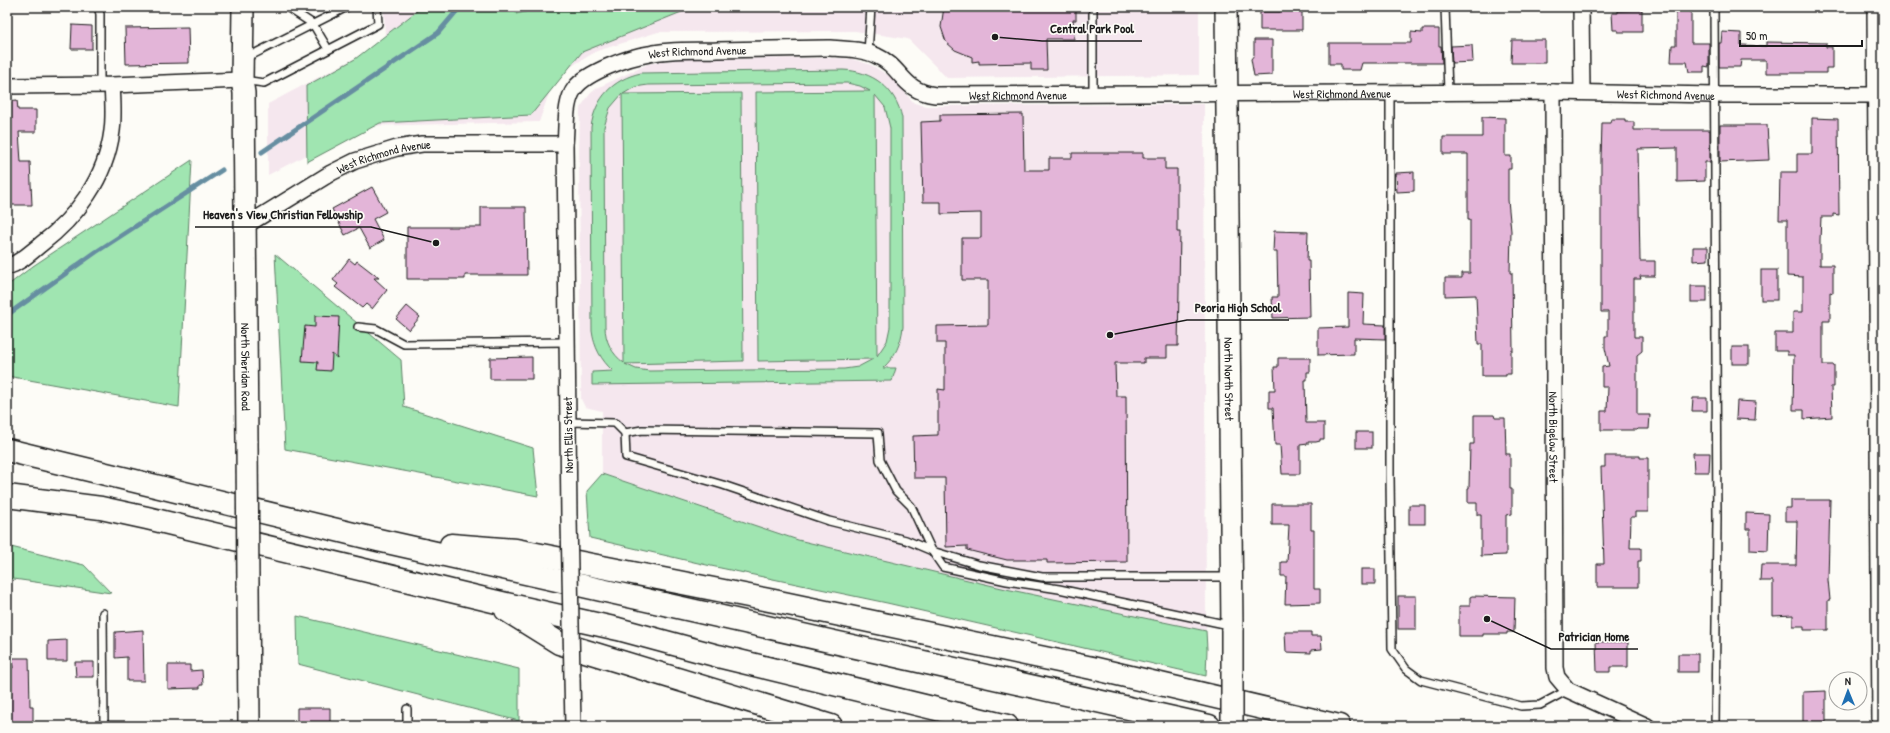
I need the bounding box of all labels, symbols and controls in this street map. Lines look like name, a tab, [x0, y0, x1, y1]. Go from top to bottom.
callout: Central Park Pool	[1042, 16, 1142, 41]
text: Central Park Pool	[1050, 19, 1135, 37]
scale bar	[1740, 22, 1862, 48]
text: 50 m	[1746, 27, 1767, 44]
street label: West Richmond Avenue	[647, 41, 747, 62]
street label: West Richmond Avenue	[1293, 84, 1391, 102]
street label: West Richmond Avenue	[1617, 85, 1715, 104]
street label: West Richmond Avenue	[969, 86, 1067, 103]
street label: West Richmond Avenue	[333, 136, 431, 177]
callout: Heaven's View Christian Fellowship	[195, 202, 371, 227]
text: Heaven's View Christian Fellowship	[203, 205, 363, 224]
callout: Peoria High School	[1187, 295, 1289, 320]
text: Peoria High School	[1195, 298, 1282, 317]
street label: North Sheridan Road	[237, 323, 255, 411]
street label: North North Street	[1221, 337, 1238, 422]
street label: North Bigelow Street	[1546, 391, 1563, 483]
street label: North Ellis Street	[559, 396, 577, 473]
callout: Patrician Home	[1551, 624, 1638, 649]
text: Patrician Home	[1559, 627, 1630, 645]
north arrow	[1828, 671, 1868, 711]
text: N	[1845, 674, 1851, 688]

